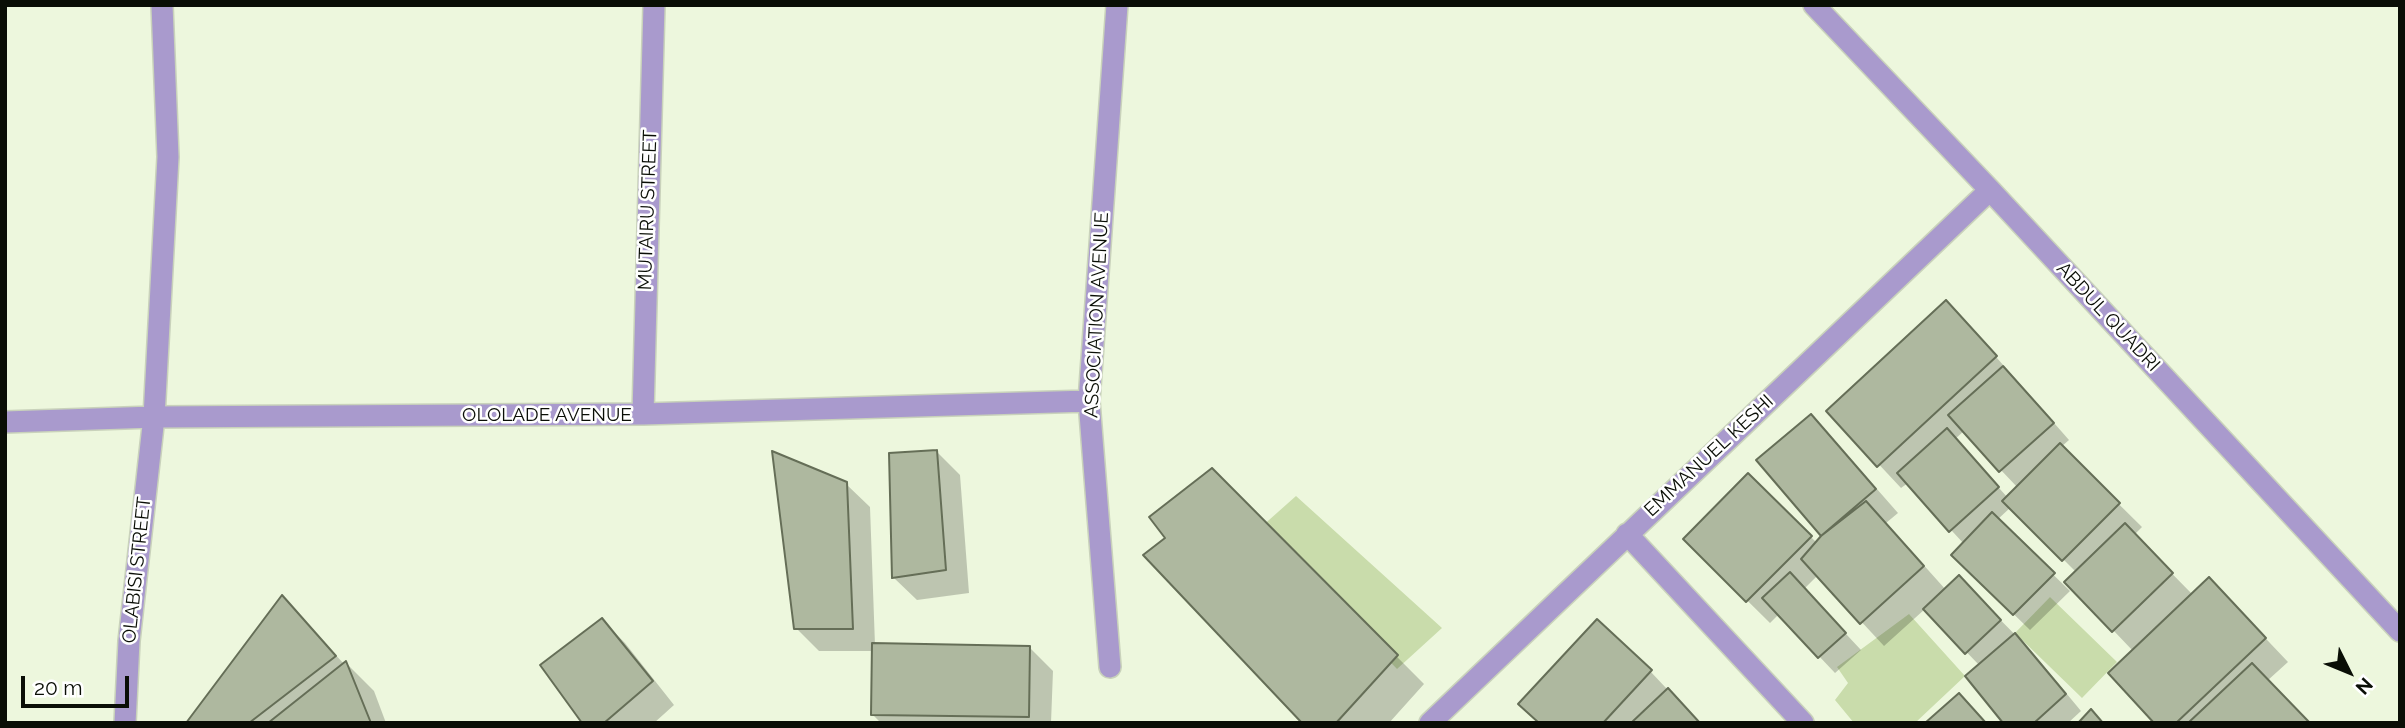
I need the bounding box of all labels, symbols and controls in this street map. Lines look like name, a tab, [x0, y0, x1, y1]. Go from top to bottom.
street label: MUTAIRU STREET	[634, 129, 662, 291]
street label: ASSOCIATION AVENUE	[1080, 211, 1114, 419]
street label: ABDUL QUADRI	[2052, 258, 2164, 376]
street label: EMMANUEL KESHI	[1640, 390, 1778, 522]
street label: OLOLADE AVENUE	[462, 404, 632, 426]
street label: OLABISI STREET	[118, 496, 156, 644]
north arrow	[2314, 637, 2384, 707]
scale bar	[24, 662, 133, 706]
text: N	[2351, 674, 2377, 699]
text: 20 m	[34, 675, 82, 700]

